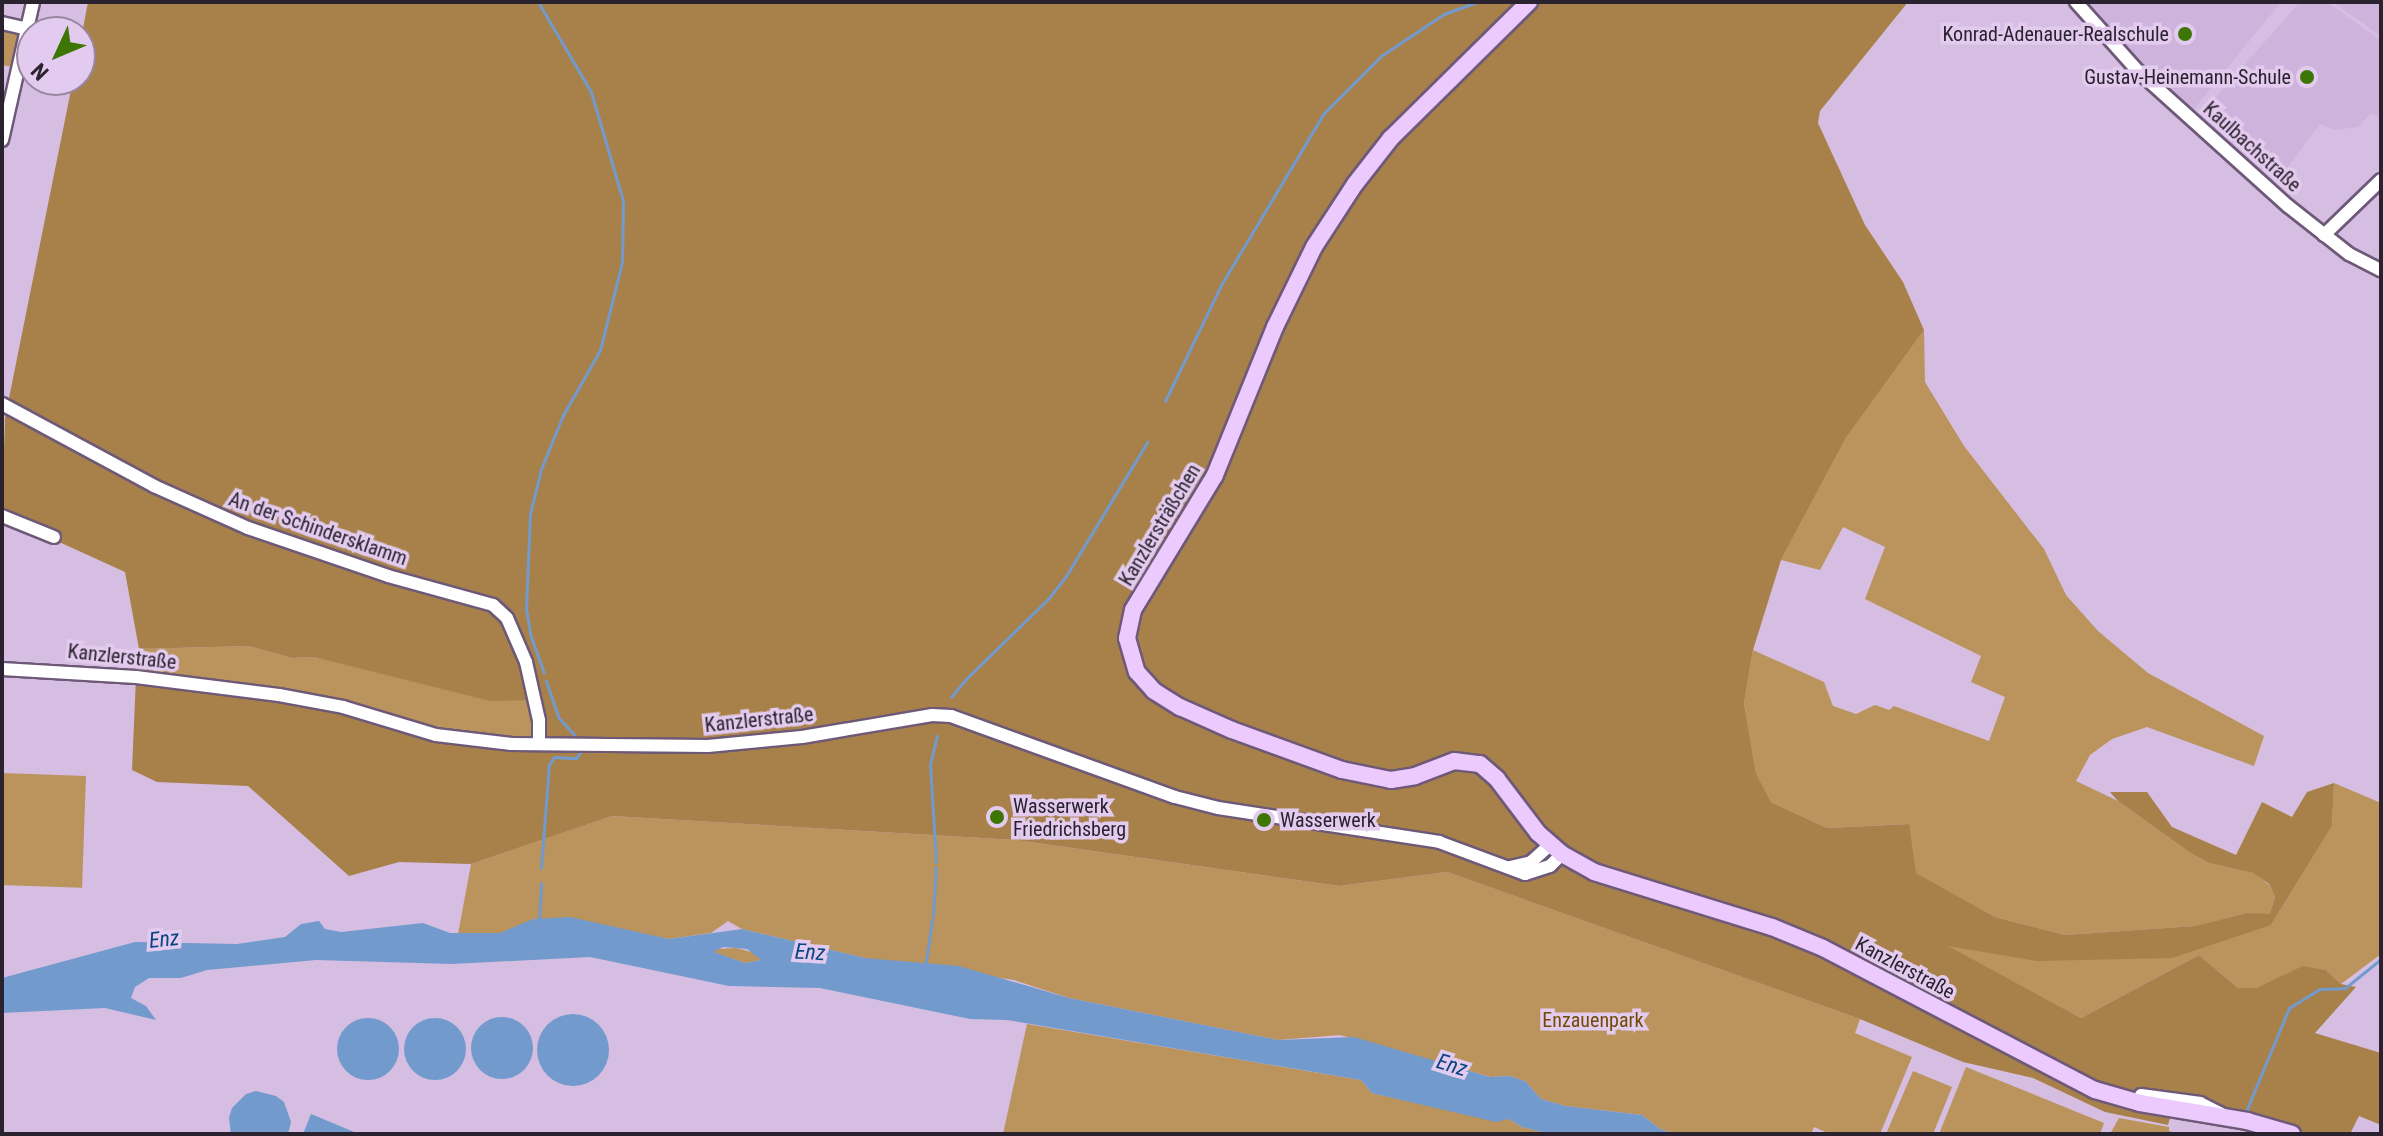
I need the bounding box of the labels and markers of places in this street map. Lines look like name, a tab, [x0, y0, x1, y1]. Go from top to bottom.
place label: Konrad-Adenauer-Realschule	[1942, 22, 2169, 46]
marker: Konrad-Adenauer-Realschule	[2176, 25, 2194, 43]
place label: Gustav-Heinemann-Schule	[2084, 65, 2291, 89]
marker: Gustav-Heinemann-Schule	[2298, 68, 2316, 86]
place label: Wasserwerk Friedrichsberg	[1013, 794, 1126, 841]
marker: Wasserwerk Friedrichsberg	[988, 808, 1006, 826]
place label: Wasserwerk	[1280, 808, 1376, 832]
marker: Wasserwerk	[1255, 811, 1273, 829]

